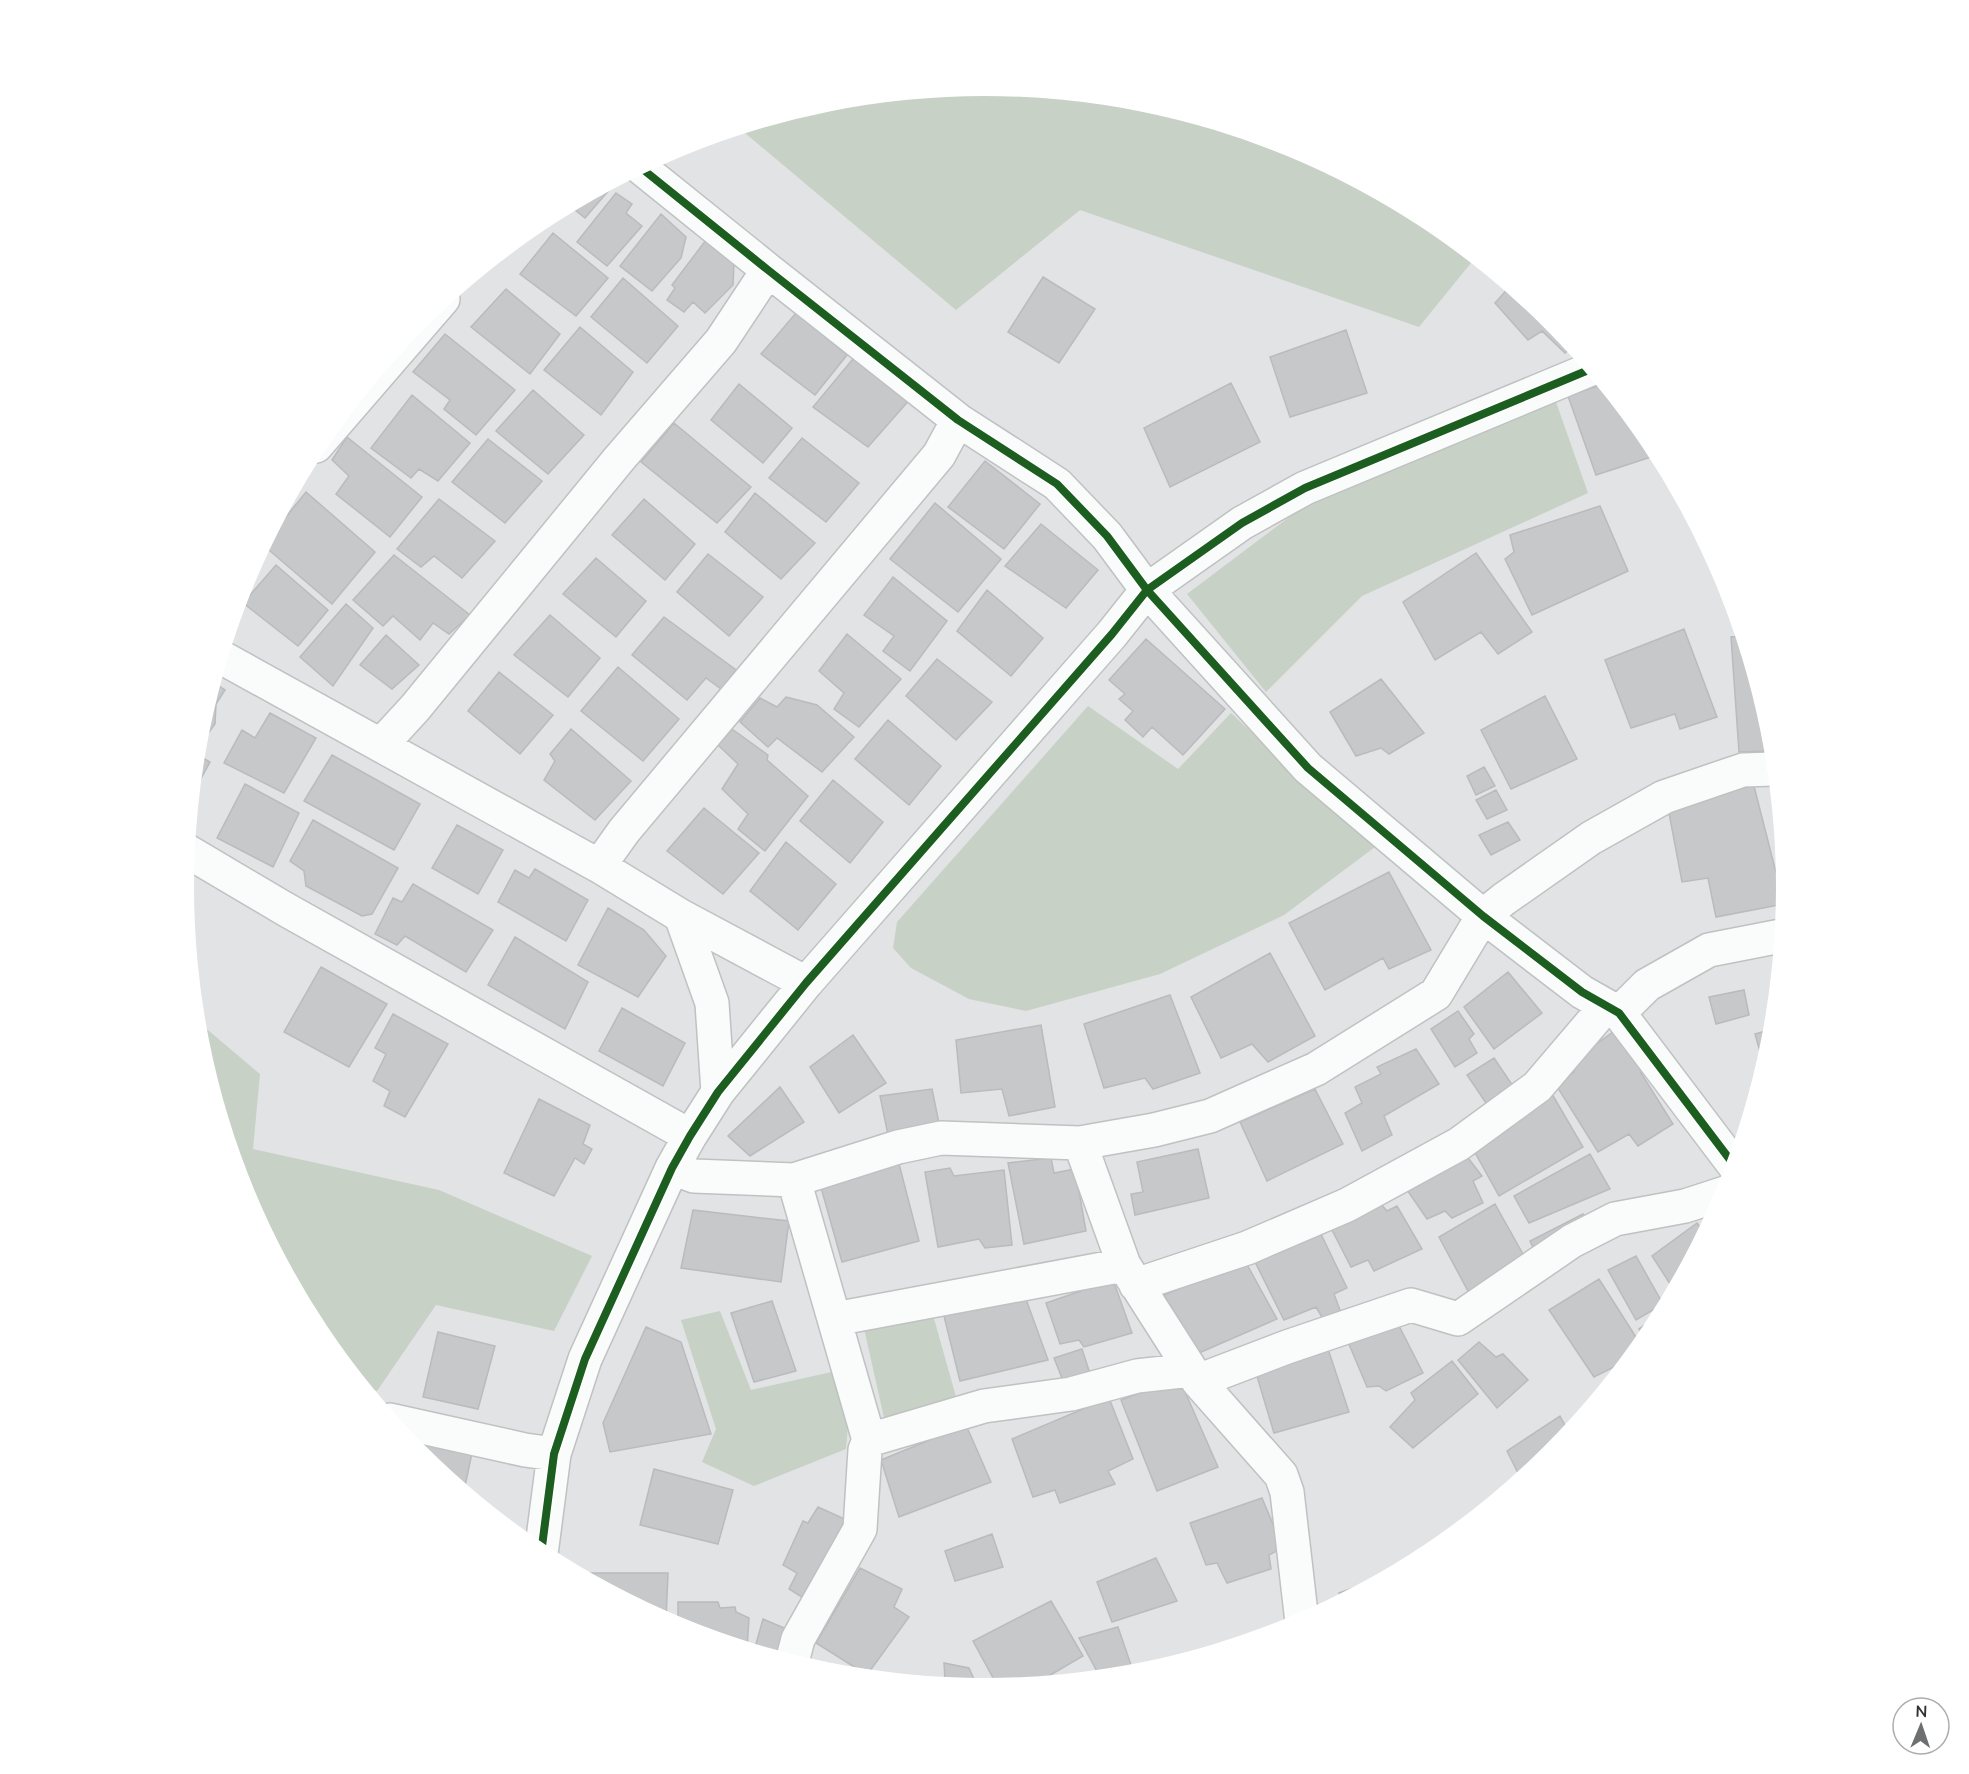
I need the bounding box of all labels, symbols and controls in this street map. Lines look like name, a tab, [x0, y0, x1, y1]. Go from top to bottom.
north arrow	[1891, 1696, 1951, 1756]
text: N	[1915, 1701, 1928, 1723]

